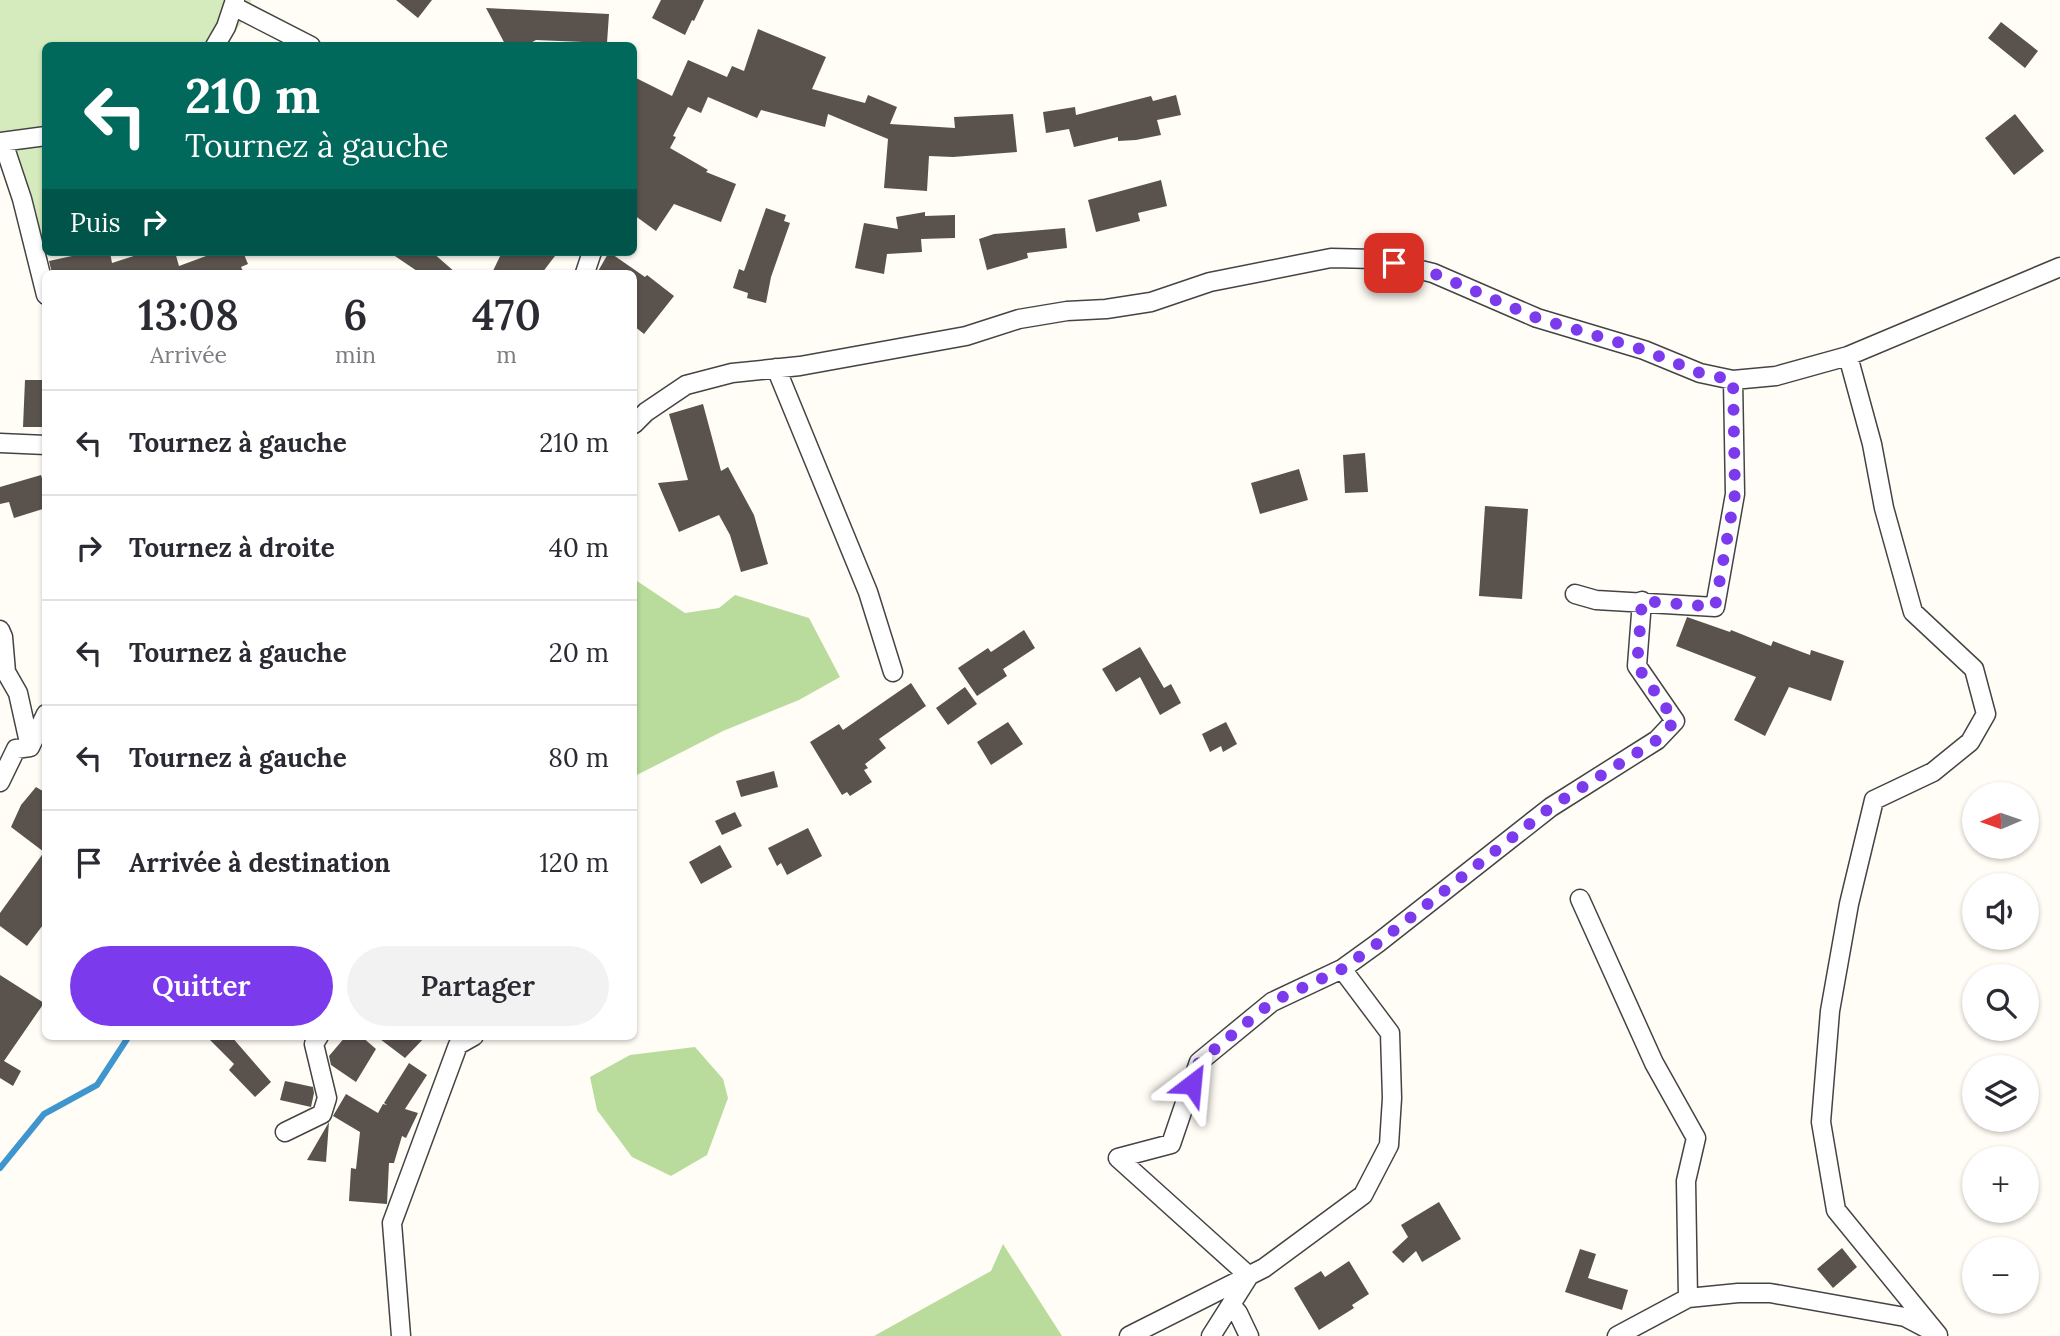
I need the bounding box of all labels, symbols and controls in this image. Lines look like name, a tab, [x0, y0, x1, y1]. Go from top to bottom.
text: 210 m	[185, 64, 320, 126]
icon: left	[70, 70, 161, 161]
text: Tournez à gauche	[185, 125, 449, 166]
icon: right	[135, 203, 173, 241]
text: Puis	[70, 206, 121, 239]
pin	[1364, 233, 1424, 293]
icon: arrive	[1375, 244, 1413, 282]
text: 13:08	[138, 288, 239, 342]
text: 6	[343, 288, 368, 342]
text: 470	[472, 288, 541, 342]
text: Arrivée	[150, 340, 227, 369]
text: min	[335, 340, 376, 369]
text: m	[496, 340, 517, 369]
icon: left	[70, 424, 108, 462]
text: Tournez à gauche	[129, 426, 347, 459]
text: 210 m	[539, 426, 609, 459]
icon: right	[70, 529, 108, 567]
text: Tournez à droite	[129, 531, 335, 564]
text: 40 m	[549, 531, 609, 564]
icon: left	[70, 634, 108, 672]
text: Tournez à gauche	[129, 636, 347, 669]
text: 20 m	[549, 636, 609, 669]
icon: left	[70, 739, 108, 777]
text: Tournez à gauche	[129, 741, 347, 774]
text: 80 m	[548, 741, 609, 774]
north arrow	[1962, 782, 2039, 859]
map controls	[1962, 782, 2039, 1314]
icon: arrive	[70, 844, 108, 882]
text: Arrivée à destination	[129, 846, 390, 879]
text: 120 m	[539, 846, 609, 879]
button: sound	[1962, 873, 2039, 950]
button: Quitter	[70, 946, 333, 1026]
button: Partager	[347, 946, 609, 1026]
button: search	[1962, 964, 2039, 1041]
position arrow	[1155, 1047, 1229, 1121]
button: layers	[1962, 1055, 2039, 1132]
button: +	[1962, 1146, 2039, 1223]
button: −	[1962, 1237, 2039, 1314]

